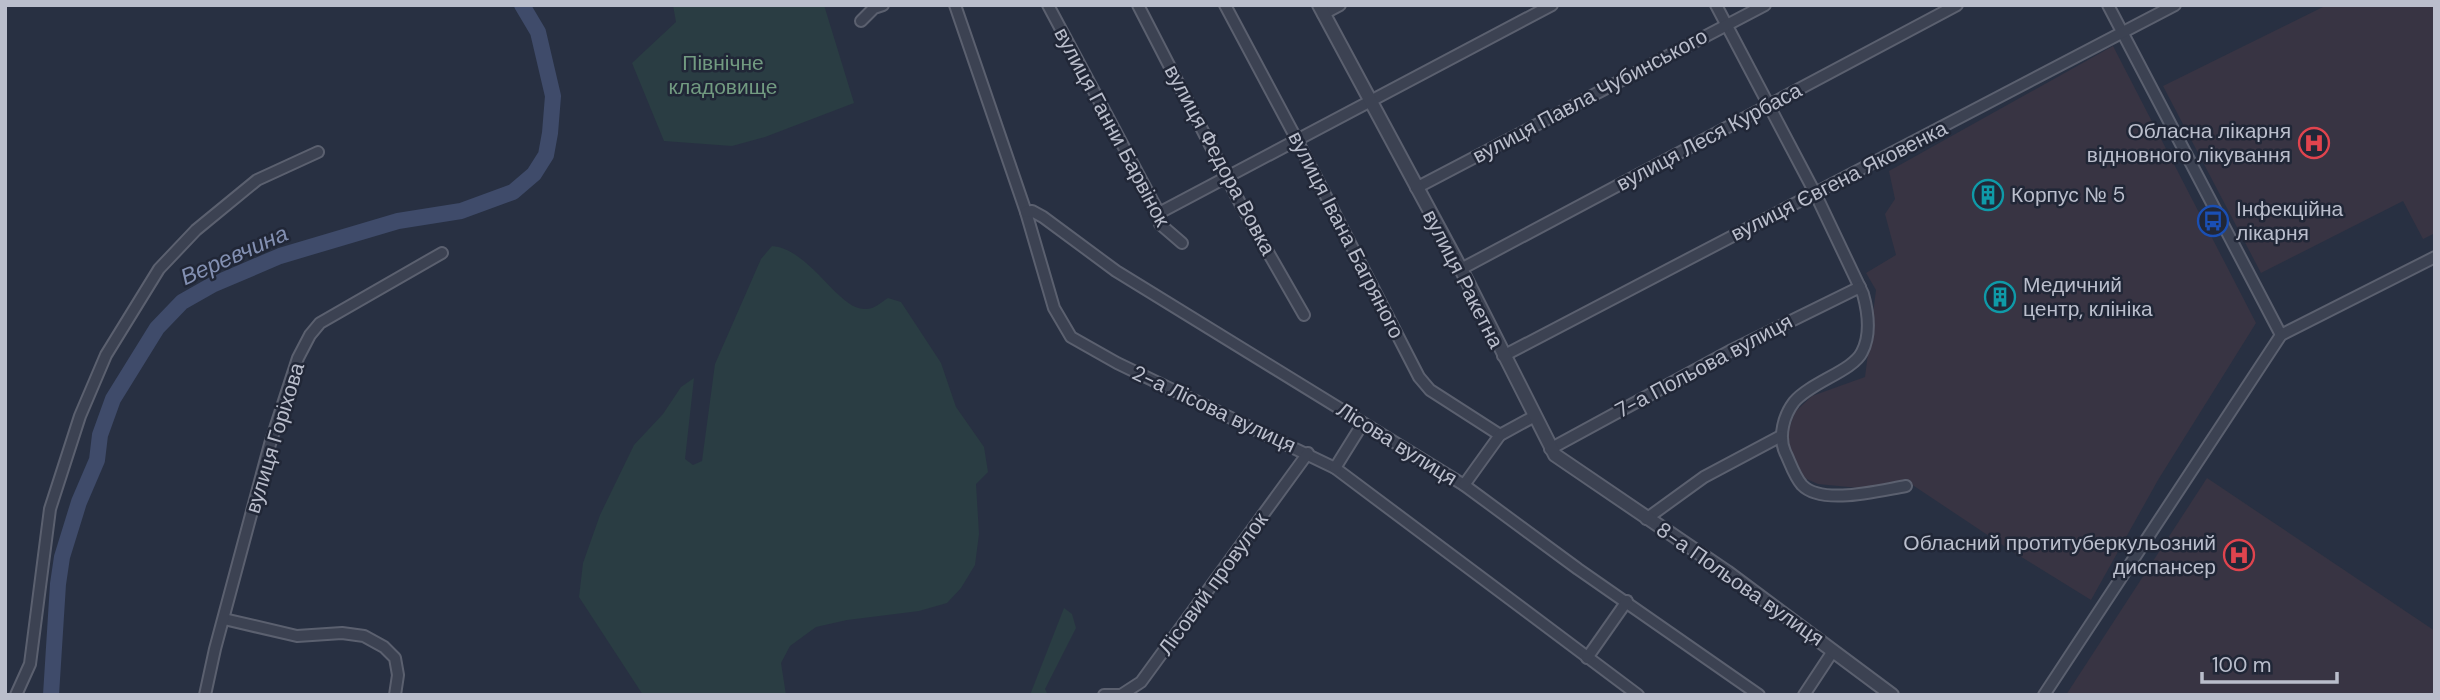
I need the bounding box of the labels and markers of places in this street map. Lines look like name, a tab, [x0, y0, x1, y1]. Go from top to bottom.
place label: Обласна лікарня відновного лікування	[2087, 117, 2291, 169]
hospital icon: Обласна лікарня відновного лікування	[2297, 126, 2331, 160]
building icon: Корпус № 5	[1971, 178, 2005, 212]
place label: Корпус № 5	[2011, 181, 2125, 209]
place label: Інфекційна лікарня	[2236, 195, 2344, 247]
bus stop icon: Інфекційна лікарня	[2196, 204, 2230, 238]
place label: Медичний центр, клініка	[2023, 271, 2153, 323]
building icon: Медичний центр, клініка	[1983, 280, 2017, 314]
place label: Обласний протитуберкульозний диспансер	[1903, 529, 2216, 581]
hospital icon: Обласний протитуберкульозний диспансер	[2222, 538, 2256, 572]

